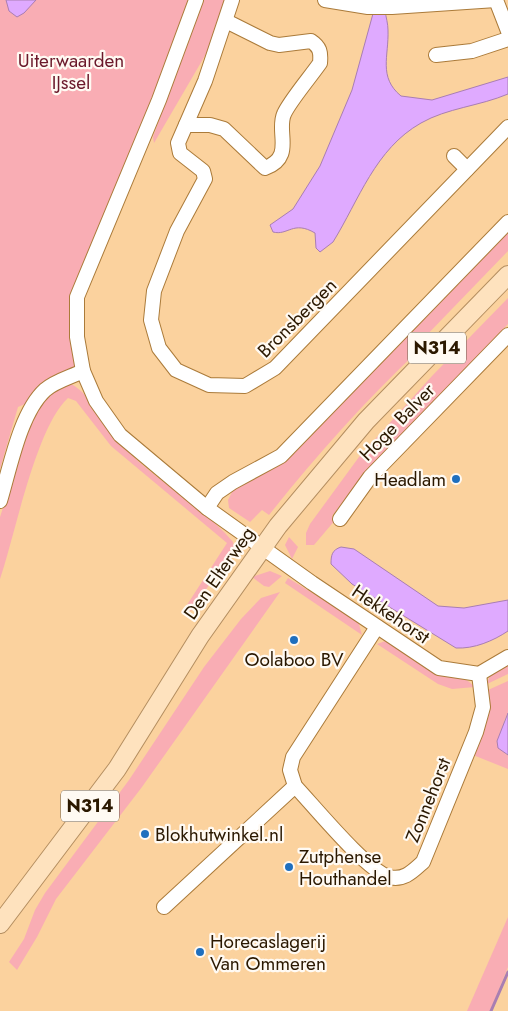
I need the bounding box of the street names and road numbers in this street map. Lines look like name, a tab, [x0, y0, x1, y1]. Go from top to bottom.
street label: Bronsbergen	[251, 272, 343, 364]
road number: N314	[408, 332, 466, 363]
street label: Hoge Balver	[353, 377, 441, 467]
street label: Den Elterweg	[177, 521, 261, 625]
street label: Hekkehorst	[347, 578, 436, 650]
street label: Zonnehorst	[399, 753, 457, 846]
road number: N314	[61, 790, 119, 821]

